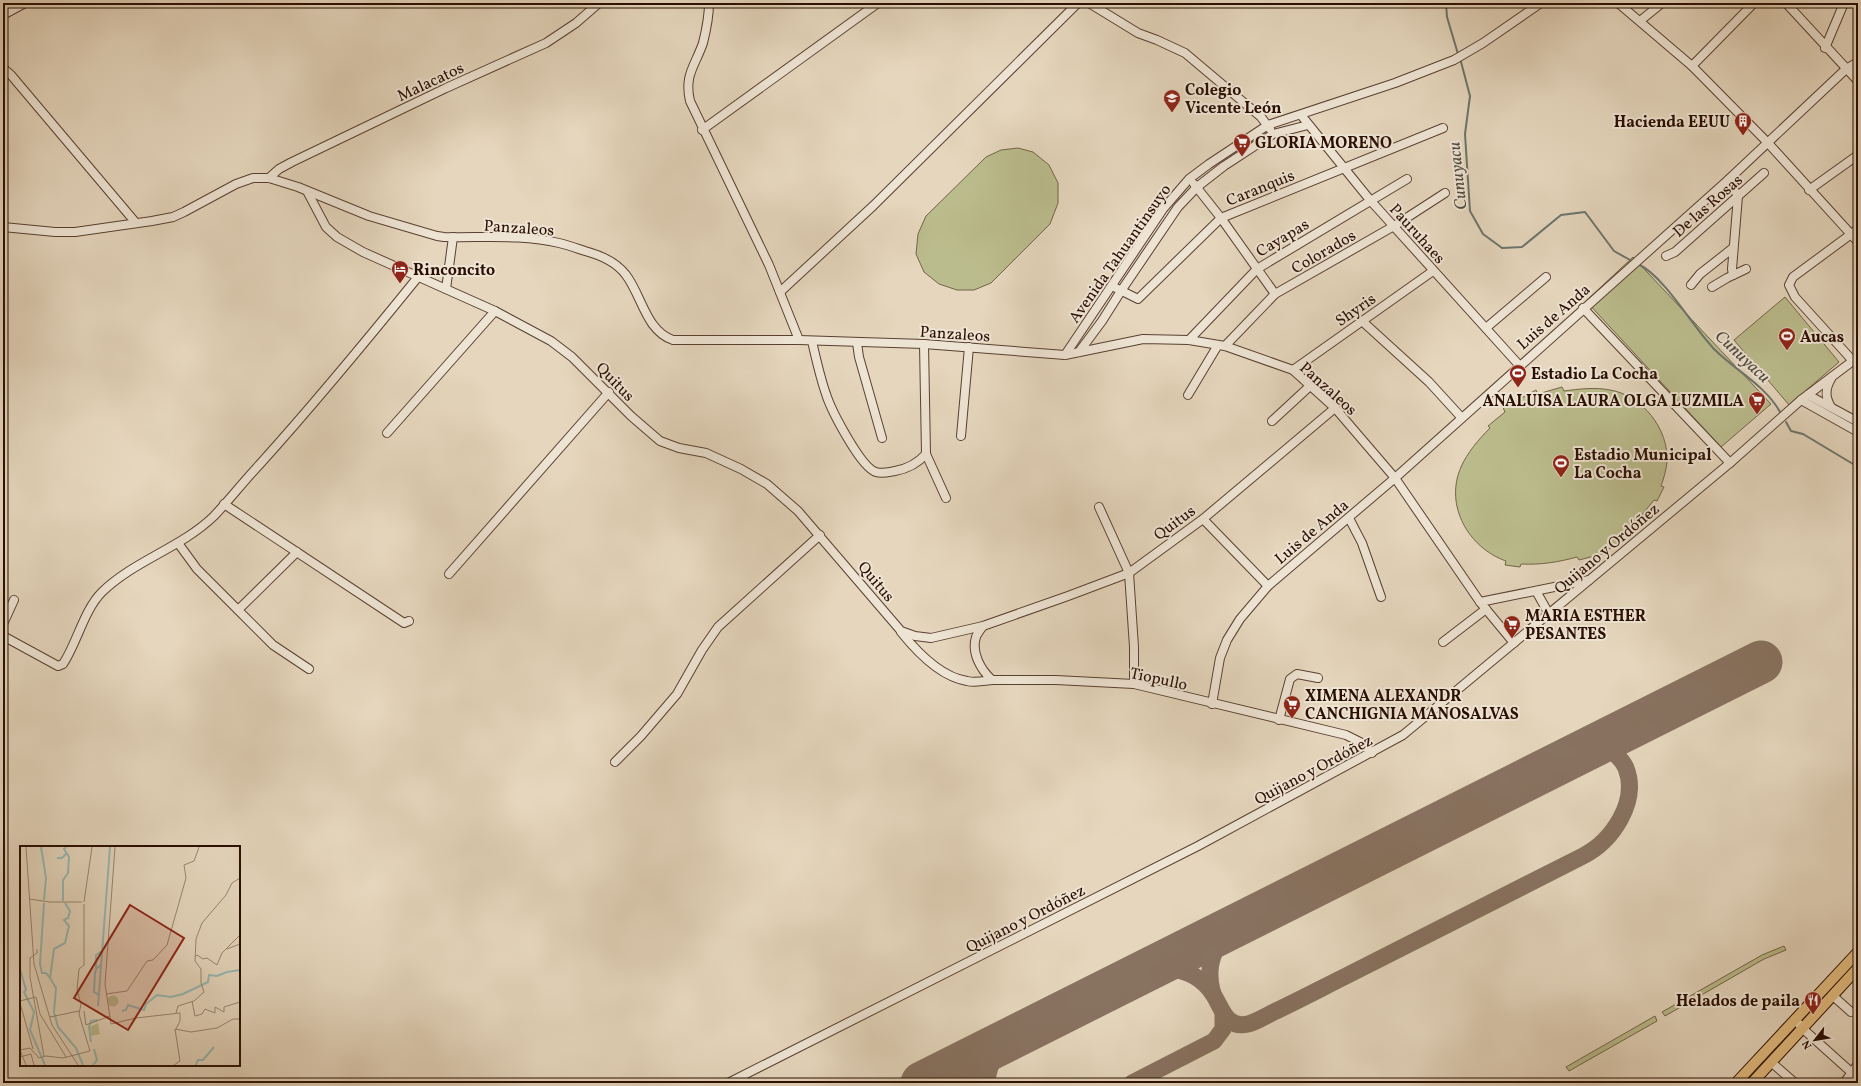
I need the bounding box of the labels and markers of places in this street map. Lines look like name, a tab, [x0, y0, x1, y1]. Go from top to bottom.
place label: Colegio Vicente León	[1185, 80, 1282, 120]
school or university icon: Colegio Vicente León	[1162, 88, 1182, 113]
building icon: Hacienda EEUU	[1733, 111, 1753, 136]
place label: Hacienda EEUU	[1614, 112, 1730, 134]
supermarket icon: GLORIA MORENO	[1232, 132, 1252, 157]
place label: GLORIA MORENO	[1255, 133, 1392, 155]
hotel icon: Rinconcito	[390, 259, 410, 284]
place label: Rinconcito	[413, 260, 495, 282]
sports icon: Aucas	[1777, 326, 1797, 351]
place label: Aucas	[1800, 327, 1844, 349]
sports icon: Estadio La Cocha	[1508, 363, 1528, 388]
place label: Estadio La Cocha	[1531, 364, 1658, 386]
supermarket icon: ANALUISA LAURA OLGA LUZMILA	[1747, 390, 1767, 415]
place label: ANALUISA LAURA OLGA LUZMILA	[1483, 391, 1745, 413]
place label: Estadio Municipal La Cocha	[1574, 445, 1712, 485]
sports icon: Estadio Municipal La Cocha	[1551, 453, 1571, 478]
place label: MARIA ESTHER PESANTES	[1525, 606, 1646, 646]
supermarket icon: MARIA ESTHER PESANTES	[1502, 614, 1522, 639]
place label: XIMENA ALEXANDR CANCHIGNIA MANOSALVAS	[1305, 686, 1519, 726]
supermarket icon: XIMENA ALEXANDR CANCHIGNIA MANOSALVAS	[1282, 694, 1302, 719]
restaurant icon: Helados de paila	[1803, 990, 1823, 1015]
place label: Helados de paila	[1676, 991, 1800, 1013]

